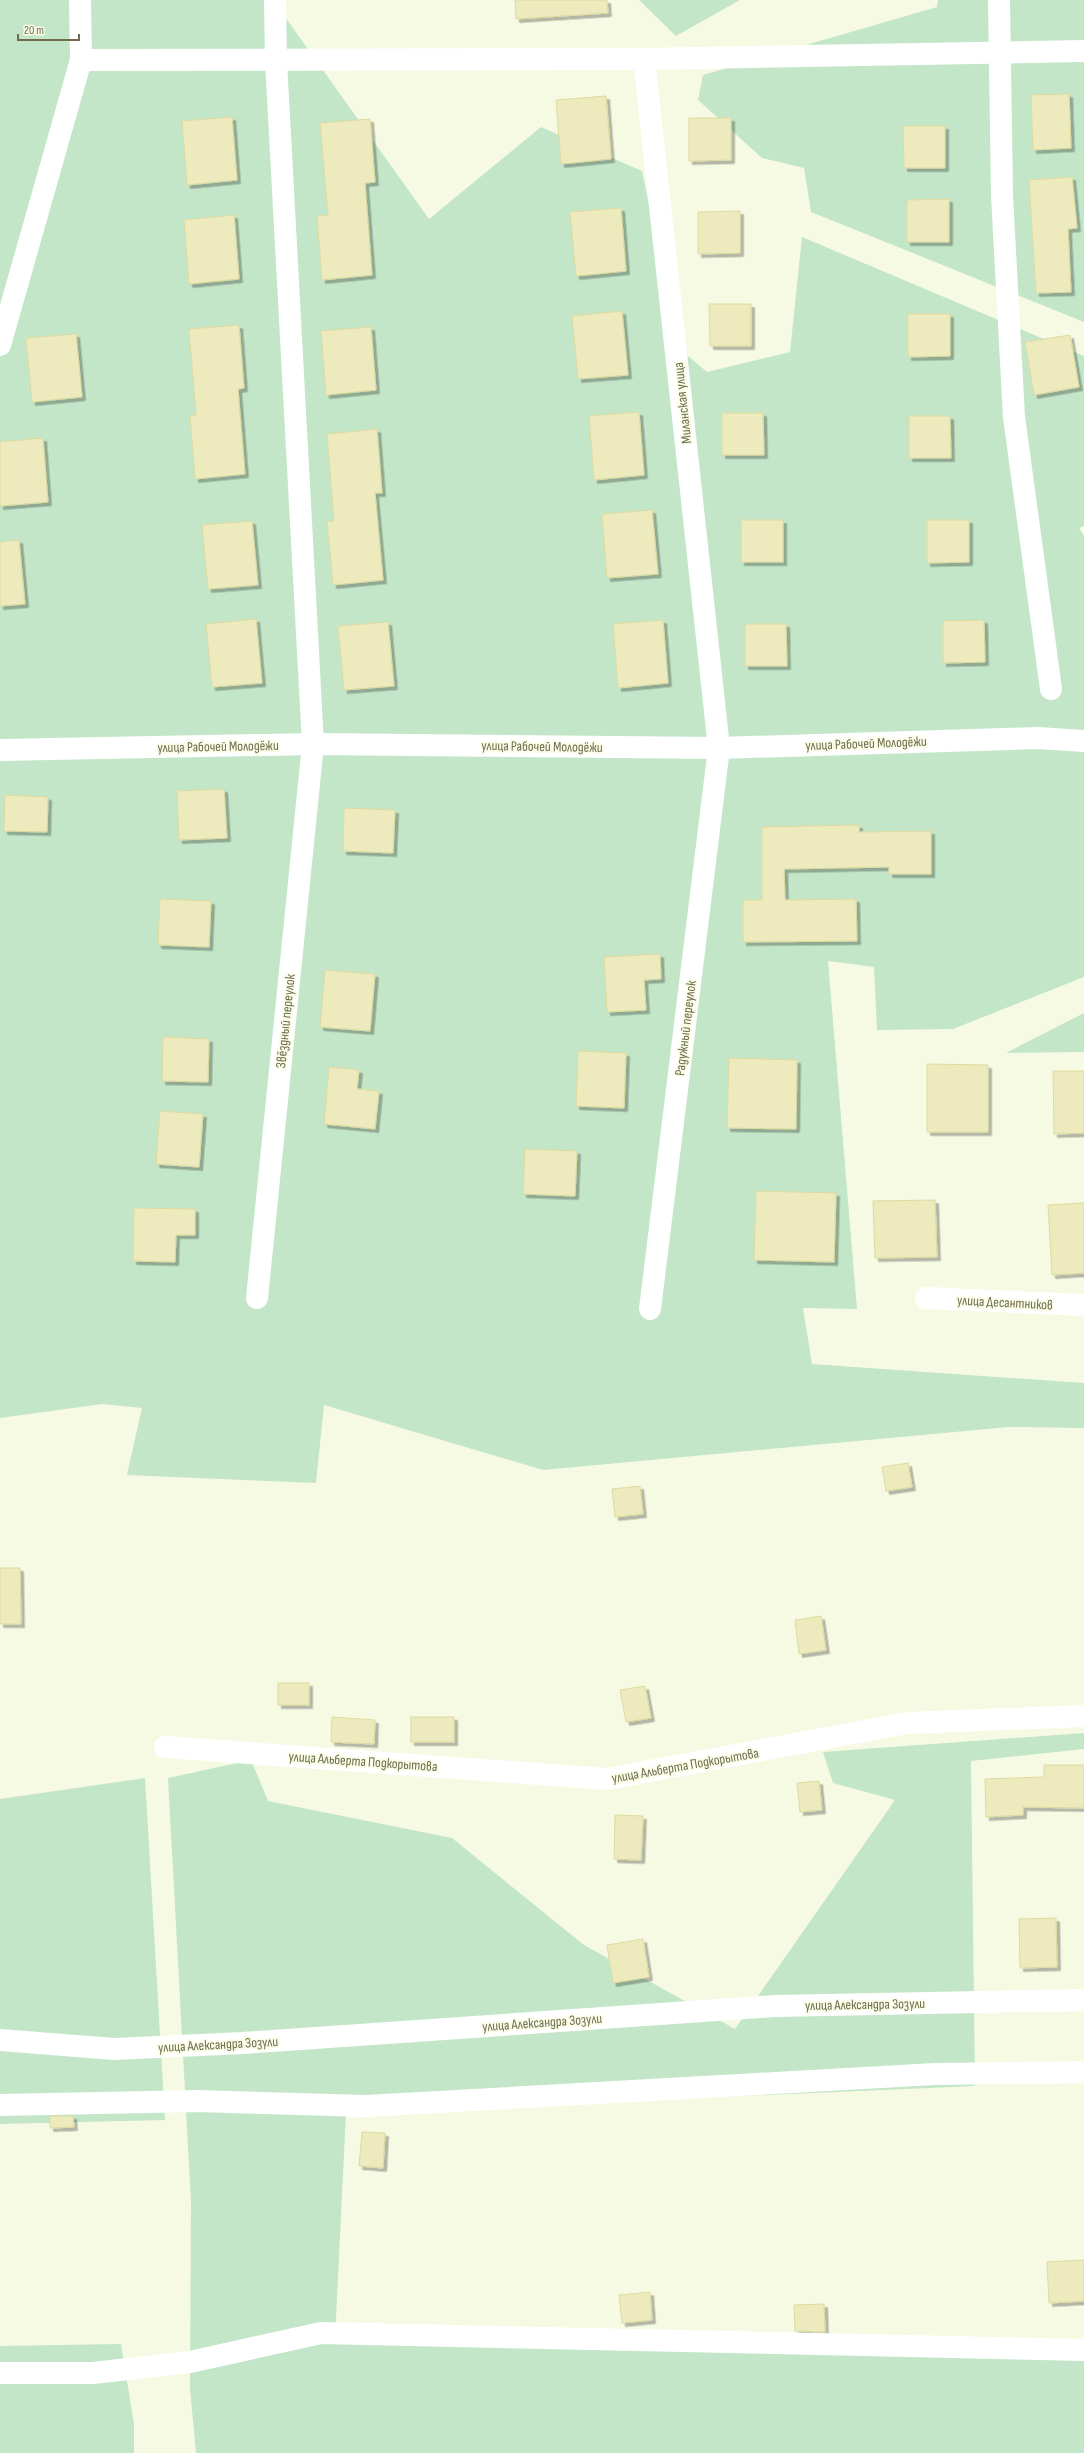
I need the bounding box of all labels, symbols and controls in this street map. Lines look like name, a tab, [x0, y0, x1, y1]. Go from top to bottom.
scale bar	[18, 16, 79, 42]
text: 20 m	[24, 23, 44, 38]
street label: Миланская улица	[670, 361, 695, 445]
street label: улица Рабочей Молодёжи	[805, 733, 927, 754]
street label: улица Рабочей Молодёжи	[157, 737, 279, 756]
street label: улица Рабочей Молодёжи	[481, 737, 603, 756]
street label: Звёздный переулок	[272, 972, 299, 1069]
street label: Радужный переулок	[671, 979, 700, 1077]
street label: улица Десантников	[957, 1291, 1054, 1314]
street label: улица Альберта Подкорытова	[610, 1744, 760, 1787]
street label: улица Альберта Подкорытова	[288, 1748, 438, 1775]
street label: улица Александра Зозули	[805, 1995, 925, 2014]
street label: улица Александра Зозули	[481, 2010, 603, 2035]
street label: улица Александра Зозули	[158, 2033, 279, 2056]

